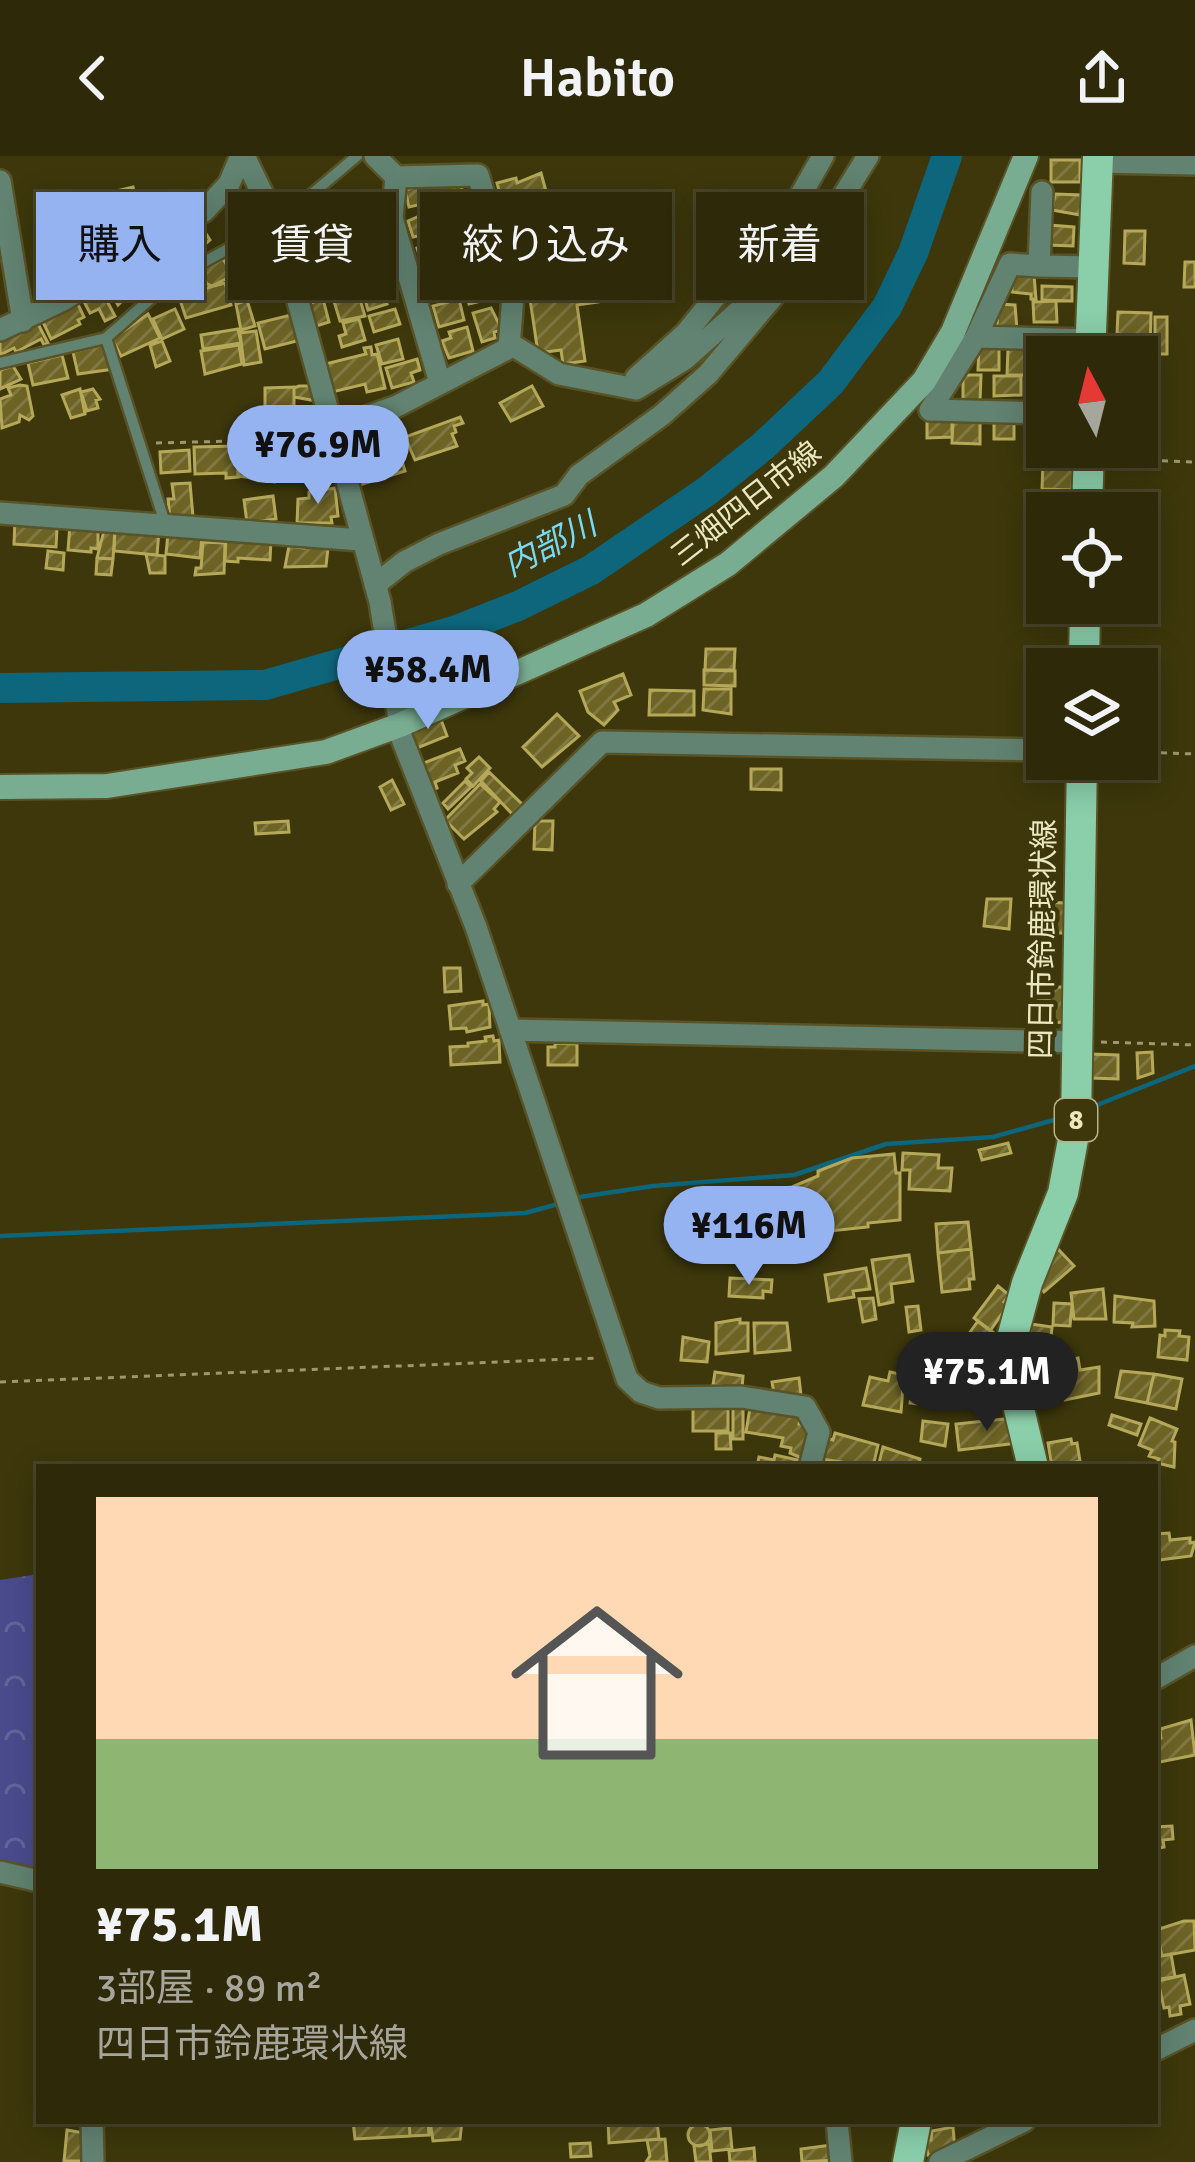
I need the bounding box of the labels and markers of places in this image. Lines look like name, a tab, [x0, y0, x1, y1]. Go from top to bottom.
pin: ¥76.9M	[220, 405, 416, 507]
pin: ¥58.4M	[330, 630, 526, 732]
pin: ¥116M	[665, 1186, 833, 1288]
pin: ¥75.1M	[889, 1332, 1085, 1434]

